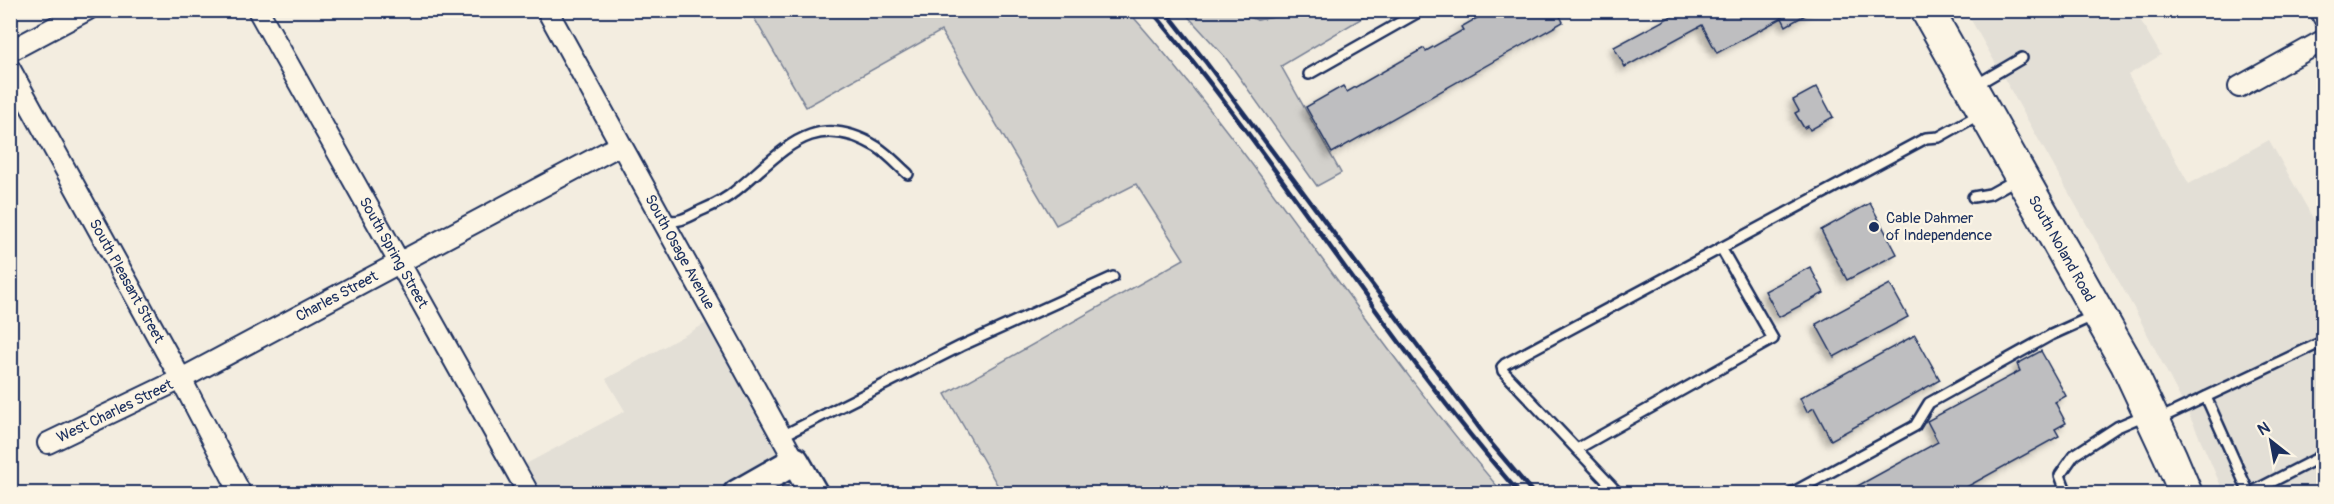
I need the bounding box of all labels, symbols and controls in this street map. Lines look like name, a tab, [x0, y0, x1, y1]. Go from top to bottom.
street label: South Osage Avenue	[640, 191, 719, 313]
street label: South Noland Road	[2024, 192, 2099, 305]
street label: South Spring Street	[355, 194, 433, 313]
place label: Cable Dahmer of Independence	[1886, 209, 1992, 245]
street label: South Pleasant Street	[85, 216, 169, 347]
marker: Cable Dahmer of Independence	[1867, 220, 1881, 234]
street label: Charles Street	[293, 266, 382, 326]
street label: West Charles Street	[54, 375, 177, 447]
north arrow	[2241, 411, 2301, 471]
text: N	[2254, 418, 2274, 440]

